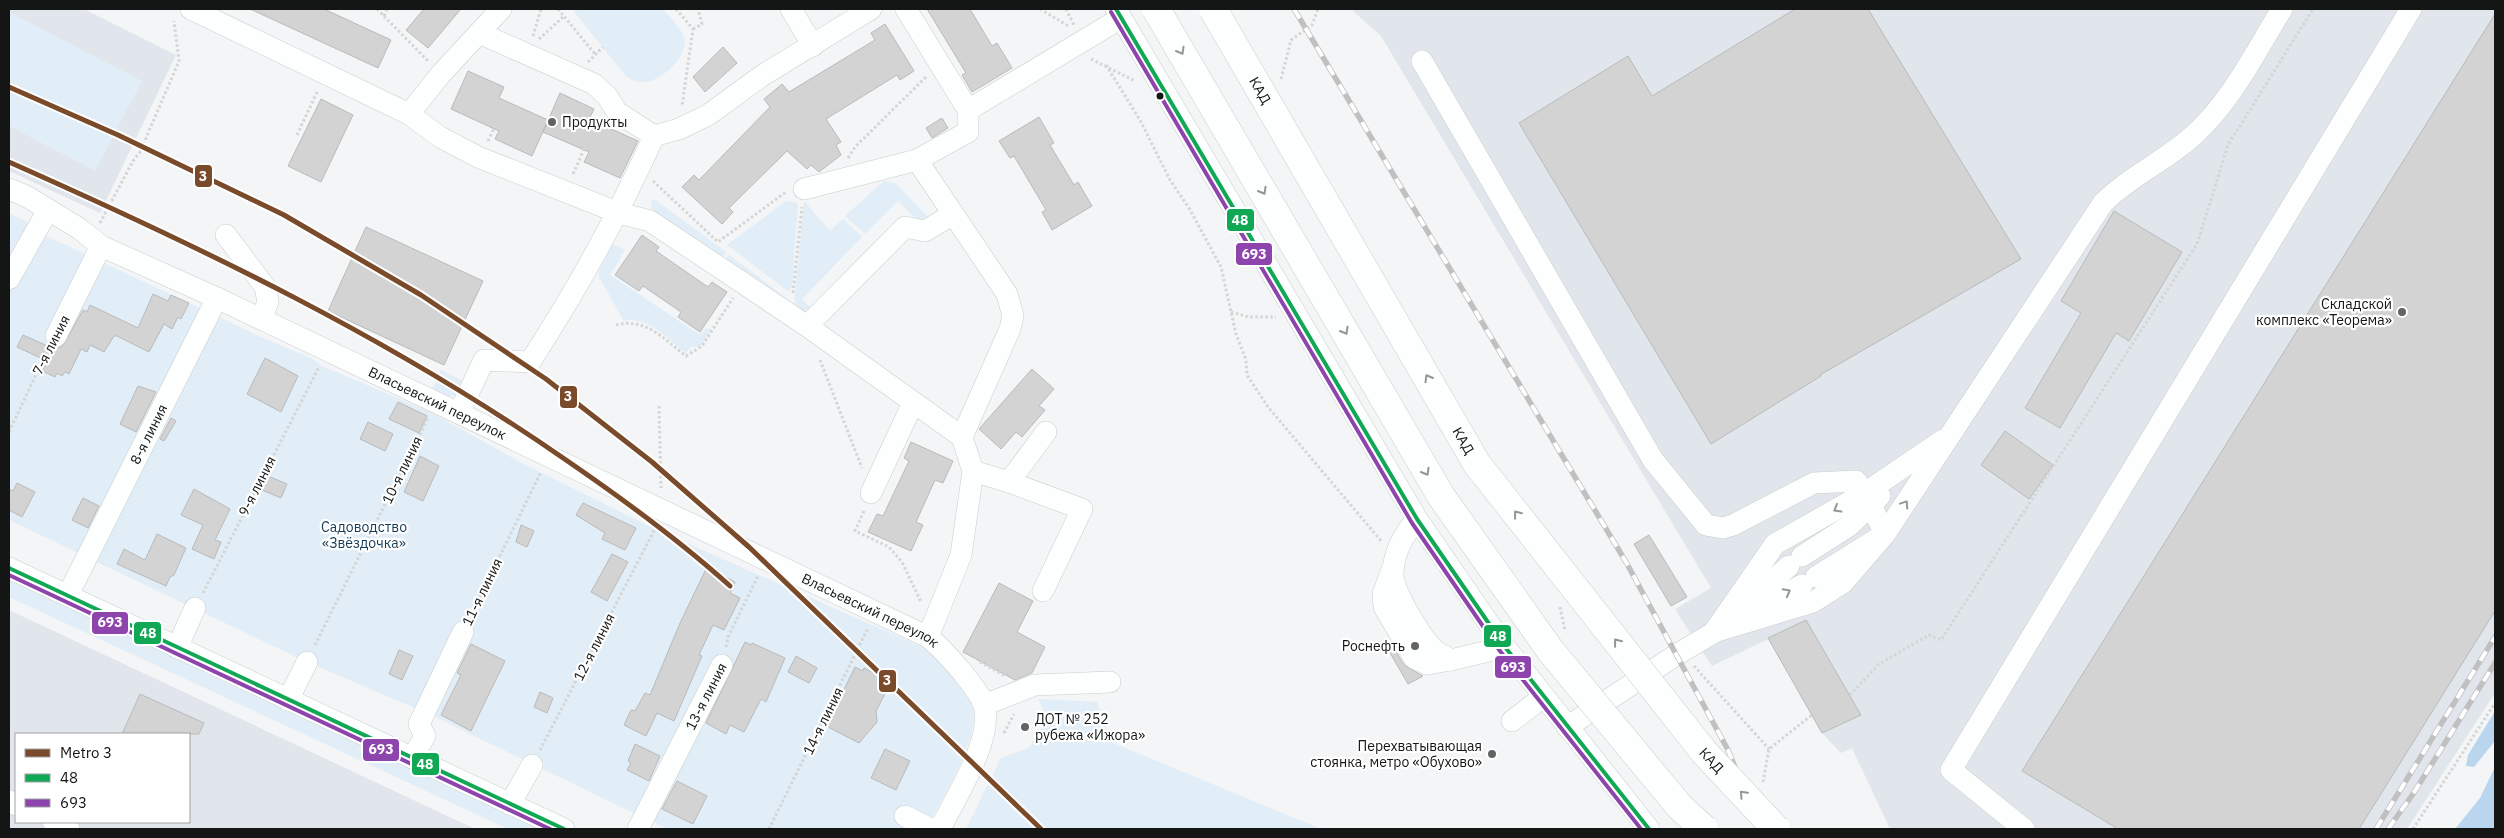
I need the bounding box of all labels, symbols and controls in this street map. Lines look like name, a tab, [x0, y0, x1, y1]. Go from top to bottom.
one-way arrow	[1174, 45, 1184, 54]
street label: КАД	[1245, 73, 1275, 107]
unlabelled marker	[1155, 91, 1165, 101]
place label: Продукты	[562, 113, 627, 131]
marker: Продукты	[546, 116, 558, 128]
line badge: 3	[194, 164, 213, 188]
text: 3	[199, 167, 207, 185]
one-way arrow	[1256, 186, 1266, 195]
line badge: 48	[1226, 208, 1255, 232]
text: 48	[1232, 211, 1248, 229]
line badge: 693	[1235, 242, 1273, 266]
text: 693	[1241, 245, 1267, 263]
place label: Складской комплекс «Теорема»	[2256, 295, 2392, 329]
marker: Складской комплекс «Теорема»	[2396, 306, 2408, 318]
street label: 7-я линия	[28, 312, 74, 378]
one-way arrow	[1338, 326, 1348, 335]
street label: Власьевский переулок	[366, 363, 510, 444]
one-way arrow	[1424, 375, 1434, 384]
line badge: 3	[559, 385, 578, 409]
text: 3	[564, 387, 572, 405]
street label: 8-я линия	[126, 401, 171, 467]
street label: КАД	[1448, 424, 1478, 458]
street label: 10-я линия	[378, 433, 426, 507]
street label: 9-я линия	[234, 453, 280, 519]
one-way arrow	[1420, 466, 1430, 475]
one-way arrow	[1899, 500, 1908, 509]
one-way arrow	[1834, 503, 1843, 513]
one-way arrow	[1514, 511, 1522, 520]
park label: Садоводство «Звёздочка»	[321, 518, 407, 552]
street label: 11-я линия	[458, 555, 506, 629]
street label: Власьевский переулок	[799, 569, 943, 652]
one-way arrow	[1782, 589, 1791, 599]
street label: 12-я линия	[569, 610, 619, 684]
line badge: 693	[91, 611, 129, 635]
text: 693	[97, 613, 123, 631]
line badge: 48	[133, 621, 162, 645]
text: 48	[140, 624, 156, 642]
line badge: 48	[1483, 624, 1512, 648]
text: 48	[1490, 627, 1506, 645]
place label: Роснефть	[1342, 637, 1405, 655]
one-way arrow	[1615, 639, 1623, 648]
marker: Роснефть	[1409, 640, 1421, 652]
line badge: 693	[1494, 655, 1532, 679]
text: 693	[1500, 658, 1526, 676]
street label: 13-я линия	[681, 660, 731, 733]
line badge: 3	[878, 669, 897, 693]
text: 3	[883, 671, 891, 689]
street label: 14-я линия	[799, 684, 847, 758]
place label: ДОТ № 252 рубежа «Ижора»	[1035, 710, 1145, 744]
marker: ДОТ № 252 рубежа «Ижора»	[1019, 721, 1031, 733]
legend	[15, 733, 190, 823]
place label: Перехватывающая стоянка, метро «Обухово»	[1310, 737, 1482, 771]
line badge: 693	[362, 738, 400, 762]
text: 693	[368, 740, 394, 758]
text: Metro 3	[60, 743, 112, 762]
street label: КАД	[1695, 744, 1728, 777]
marker: Перехватывающая стоянка, метро «Обухово»	[1486, 748, 1498, 760]
line badge: 48	[411, 752, 440, 776]
text: 48	[417, 755, 433, 773]
text: 48	[60, 768, 78, 787]
one-way arrow	[1740, 790, 1749, 799]
text: 693	[60, 793, 87, 812]

